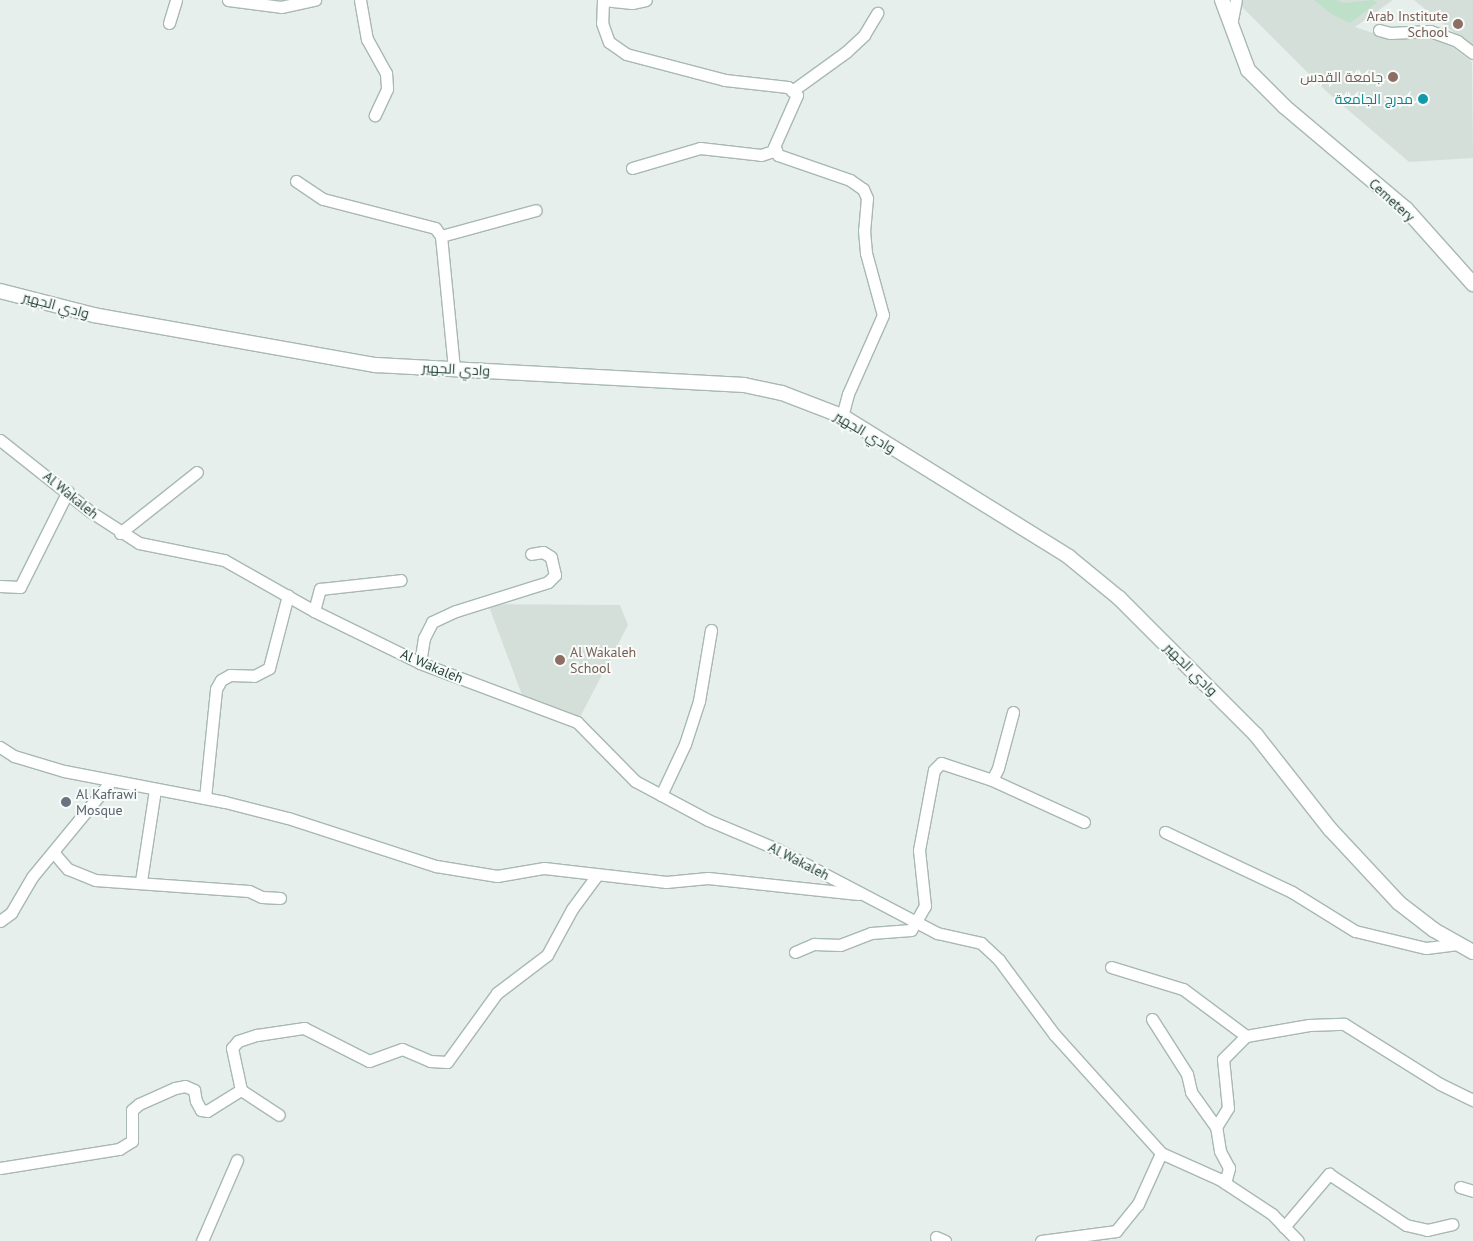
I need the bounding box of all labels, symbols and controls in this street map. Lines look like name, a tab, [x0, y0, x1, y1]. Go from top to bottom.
place label: Arab Institute School	[1367, 8, 1448, 40]
marker: Arab Institute School	[1452, 18, 1464, 30]
place label: جامعة القدس	[1300, 69, 1383, 85]
marker: جامعة القدس	[1387, 71, 1399, 83]
place label: مدرج الجامعة	[1335, 91, 1413, 107]
marker: مدرج الجامعة	[1417, 93, 1429, 105]
street label: Cemetery	[1366, 175, 1418, 225]
street label: وادي الجهير	[21, 288, 91, 322]
street label: وادي الجهير	[422, 359, 490, 379]
street label: وادي الجهير	[832, 407, 898, 457]
street label: Al Wakaleh	[40, 468, 102, 522]
street label: وادي الجهير	[1161, 639, 1221, 699]
place label: Al Wakaleh School	[570, 644, 636, 676]
street label: Al Wakaleh	[398, 645, 466, 687]
marker: Al Wakaleh School	[554, 654, 566, 666]
place label: Al Kafrawi Mosque	[76, 786, 137, 819]
marker: Al Kafrawi Mosque	[60, 796, 72, 808]
street label: Al Wakaleh	[766, 838, 832, 884]

